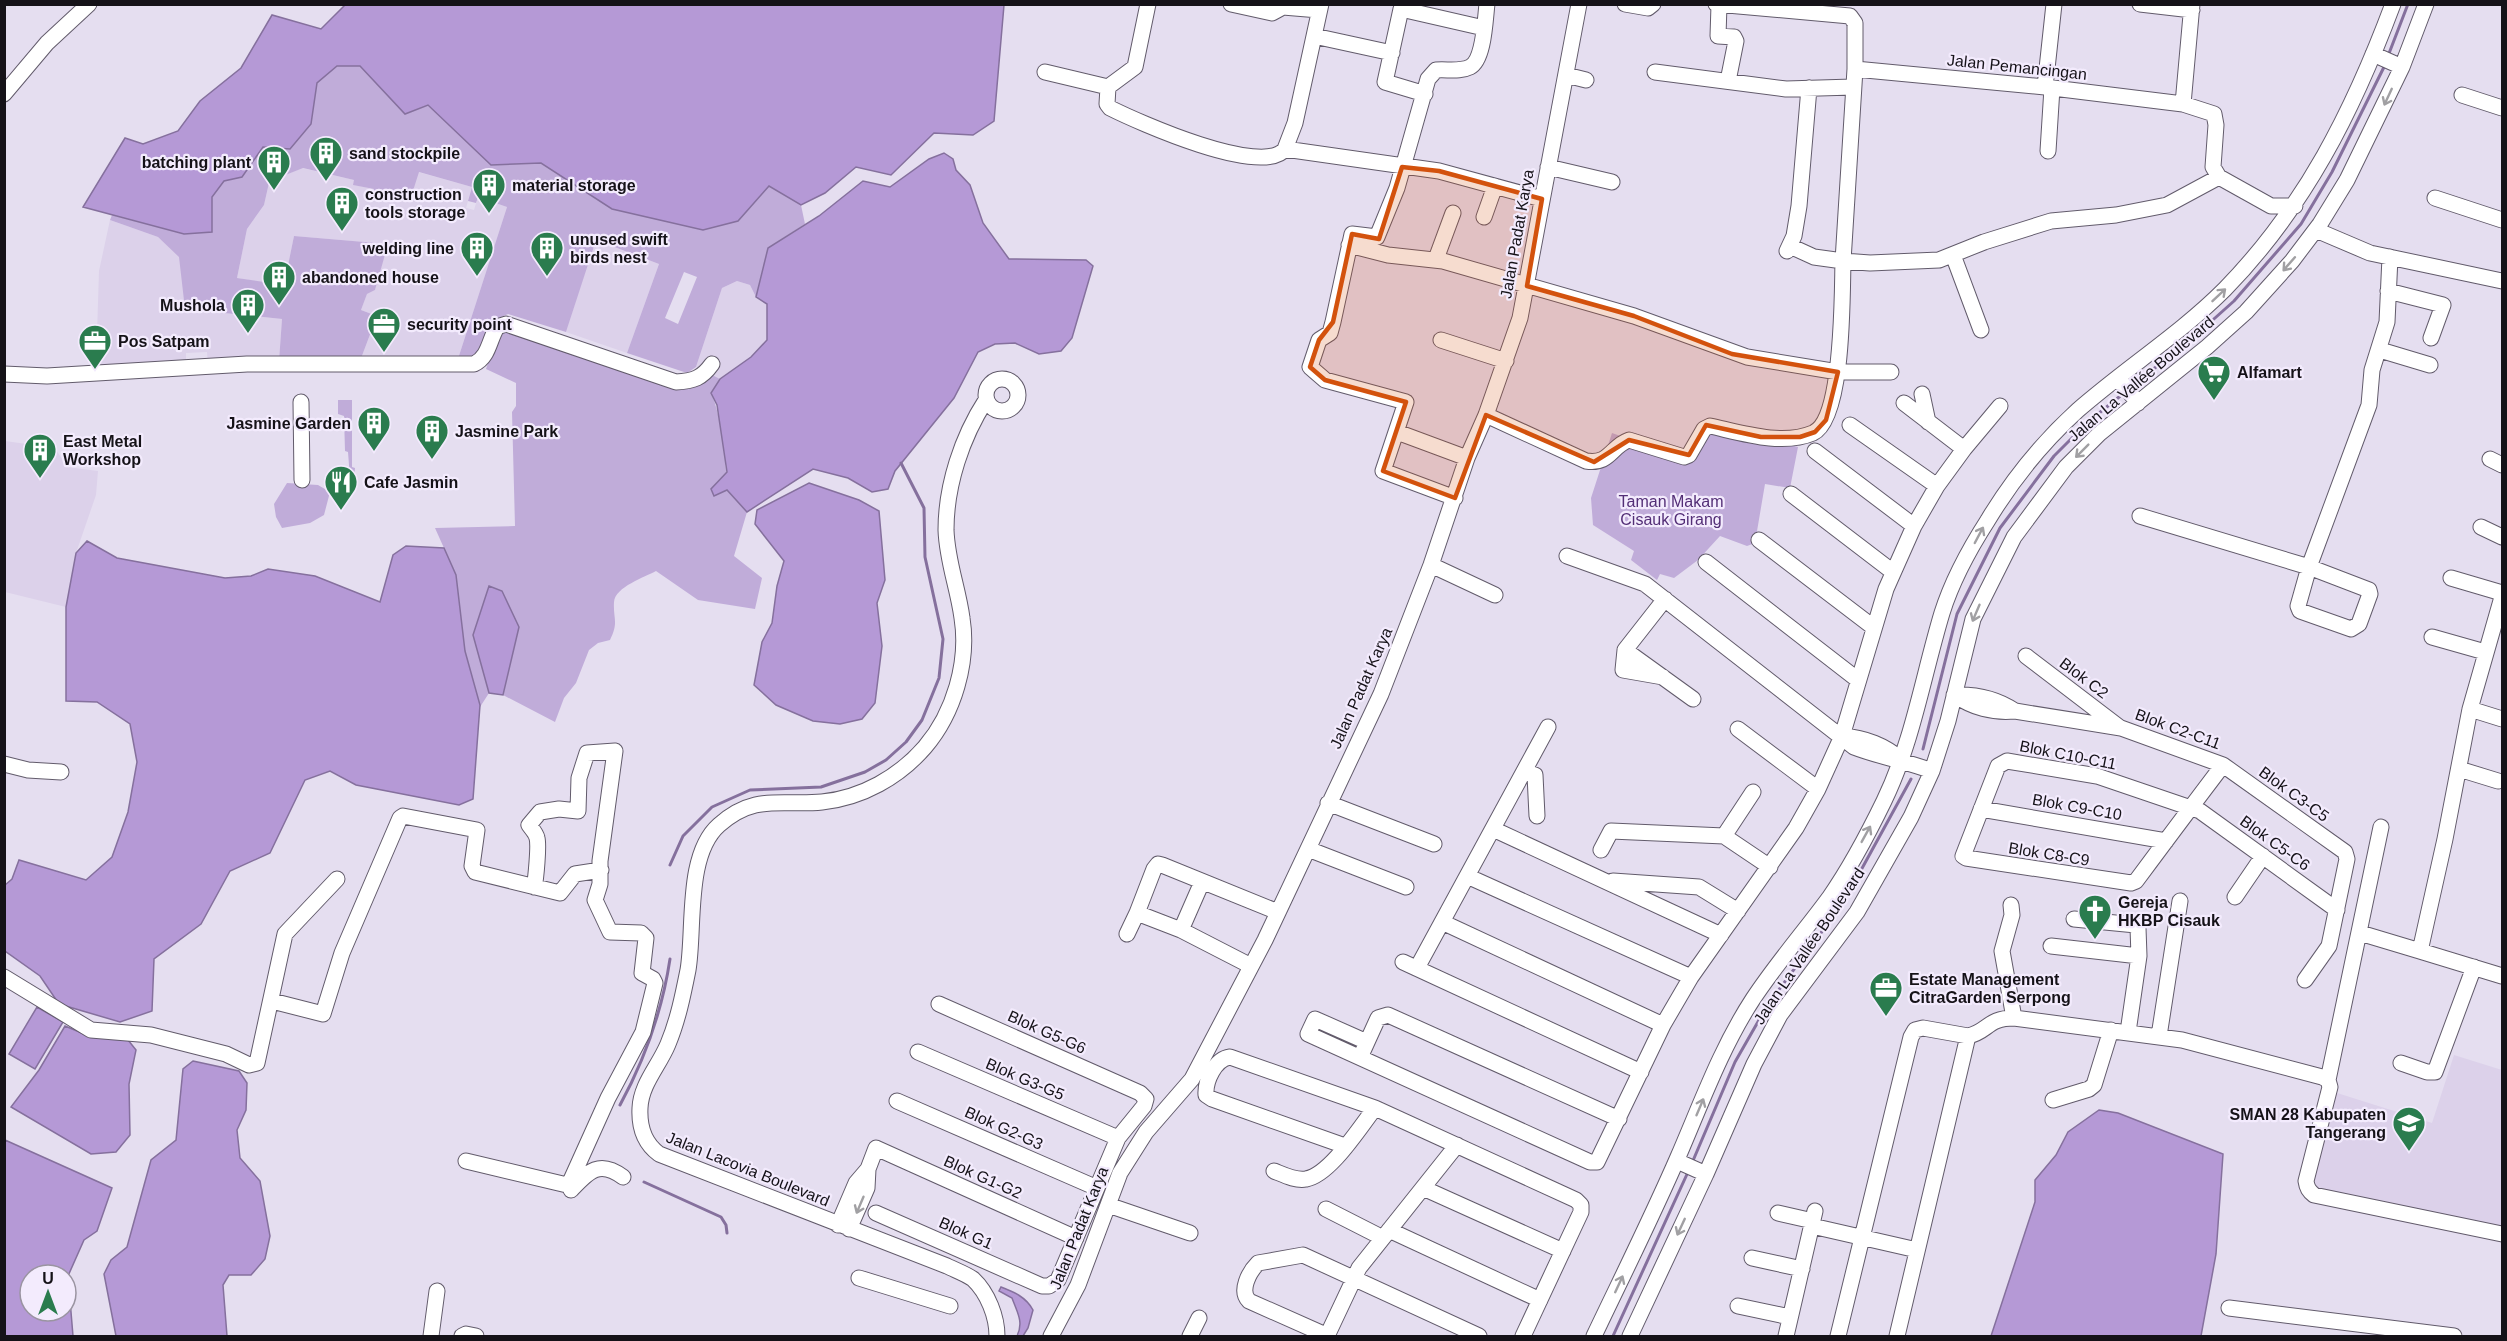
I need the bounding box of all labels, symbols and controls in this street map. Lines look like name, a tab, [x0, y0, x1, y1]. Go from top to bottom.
street label: Jalan Pemancingan	[1946, 51, 2088, 83]
one-way arrow	[2381, 88, 2393, 106]
building icon: sand stockpile	[308, 135, 344, 182]
building icon: batching plant	[256, 144, 292, 191]
place label: sand stockpile	[349, 145, 460, 162]
place label: batching plant	[142, 154, 252, 171]
building icon: material storage	[471, 167, 507, 214]
street label: Jalan Padat Karya	[1497, 168, 1537, 300]
place label: material storage	[512, 177, 636, 194]
building icon: construction tools storage	[324, 185, 360, 232]
place label: construction tools storage	[365, 186, 466, 221]
building icon: welding line	[459, 230, 495, 277]
building icon: unused swift birds nest	[529, 230, 565, 277]
place label: unused swift birds nest	[570, 231, 668, 266]
place label: welding line	[361, 240, 454, 257]
one-way arrow	[2282, 256, 2295, 272]
building icon: abandoned house	[261, 259, 297, 306]
place label: abandoned house	[302, 269, 439, 286]
building icon: Mushola	[230, 287, 266, 334]
one-way arrow	[2211, 287, 2226, 302]
place label: Mushola	[160, 297, 225, 314]
office icon: security point	[366, 306, 402, 353]
street label: Jalan La Vallée Boulevard	[2065, 313, 2217, 445]
place label: security point	[407, 316, 513, 333]
office icon: Pos Satpam	[77, 323, 113, 370]
place label: Pos Satpam	[118, 333, 210, 350]
supermarket icon: Alfamart	[2196, 354, 2232, 401]
place label: Alfamart	[2237, 364, 2303, 381]
building icon: Jasmine Garden	[356, 405, 392, 452]
building icon: Jasmine Park	[414, 413, 450, 460]
place label: Jasmine Garden	[227, 415, 351, 432]
place label: Jasmine Park	[455, 423, 558, 440]
building icon: East Metal Workshop	[22, 432, 58, 479]
place label: East Metal Workshop	[63, 433, 142, 468]
one-way arrow	[2075, 444, 2090, 458]
restaurant icon: Cafe Jasmin	[323, 464, 359, 511]
place label: Cafe Jasmin	[364, 474, 458, 491]
park label: Taman Makam Cisauk Girang	[1619, 493, 1723, 528]
one-way arrow	[1974, 527, 1985, 545]
one-way arrow	[1970, 603, 1981, 622]
street label: Jalan Padat Karya	[1327, 625, 1395, 751]
street label: Blok C2	[2057, 654, 2112, 702]
street label: Blok C2-C11	[2133, 706, 2223, 752]
street label: Blok C10-C11	[2018, 737, 2118, 773]
street label: Blok C3-C5	[2256, 763, 2332, 825]
street label: Blok C9-C10	[2031, 791, 2123, 823]
street label: Blok C5-C6	[2237, 812, 2313, 874]
one-way arrow	[1860, 826, 1872, 843]
street label: Blok C8-C9	[2007, 839, 2091, 869]
street label: Jalan La Vallée Boulevard	[1750, 865, 1868, 1027]
church icon: Gereja HKBP Cisauk	[2077, 893, 2113, 940]
place label: Gereja HKBP Cisauk	[2118, 894, 2220, 929]
office icon: Estate Management CitraGarden Serpong	[1868, 970, 1904, 1017]
place label: Estate Management CitraGarden Serpong	[1909, 971, 2071, 1006]
street label: Blok G5-G6	[1005, 1007, 1089, 1057]
street label: Blok G3-G5	[983, 1055, 1067, 1103]
one-way arrow	[1695, 1098, 1706, 1117]
street label: Blok G2-G3	[962, 1103, 1046, 1153]
school or university icon: SMAN 28 Kabupaten Tangerang	[2391, 1105, 2427, 1152]
place label: SMAN 28 Kabupaten Tangerang	[2230, 1106, 2386, 1141]
street label: Jalan Lacovia Boulevard	[664, 1128, 832, 1210]
street label: Blok G1-G2	[941, 1152, 1025, 1202]
street label: Jalan Padat Karya	[1047, 1164, 1111, 1292]
one-way arrow	[854, 1195, 865, 1213]
street label: Blok G1	[937, 1214, 996, 1252]
one-way arrow	[1674, 1217, 1686, 1235]
north arrow	[18, 1263, 78, 1323]
text: U	[42, 1270, 54, 1287]
one-way arrow	[1614, 1275, 1626, 1293]

